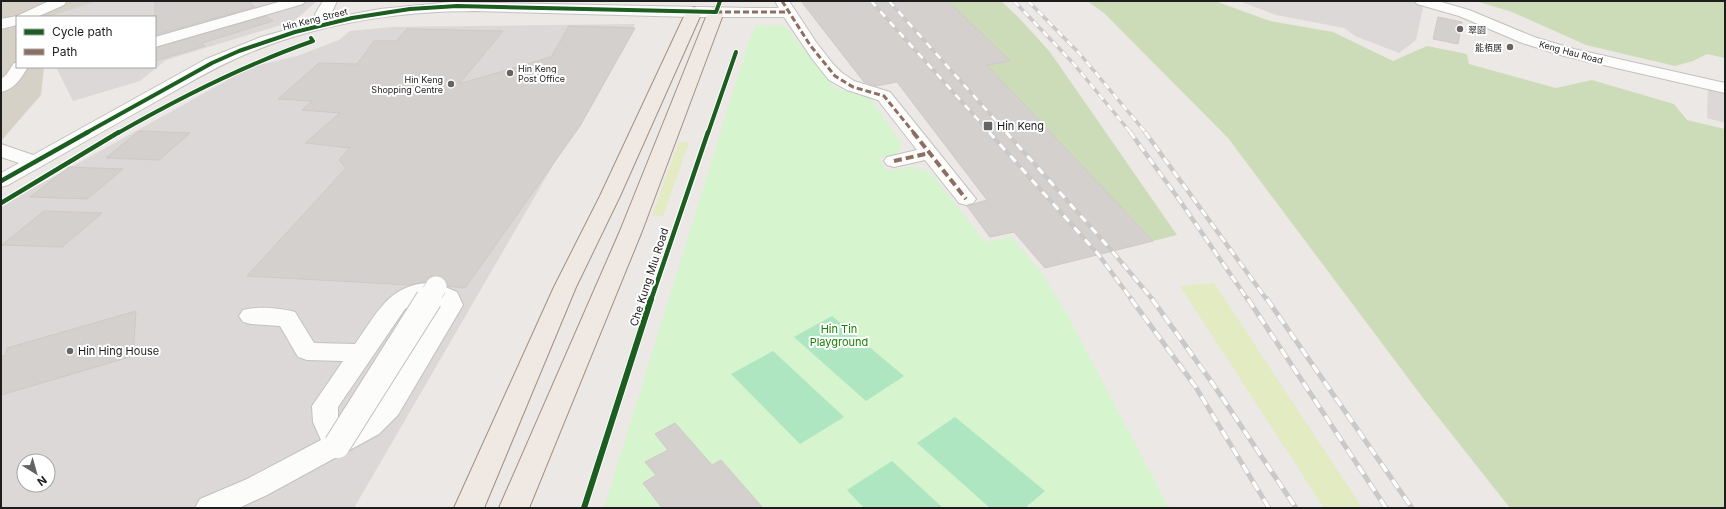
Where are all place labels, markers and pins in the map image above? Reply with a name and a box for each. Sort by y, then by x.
marker: 翠園 [1455,24,1465,34]
place label: 翠園 [1468,24,1486,35]
place label: 能栢居 [1475,42,1502,53]
marker: 能栢居 [1505,42,1515,52]
place label: Hin Keng Post Office [518,63,565,84]
marker: Hin Keng Post Office [505,68,515,78]
place label: Hin Keng Shopping Centre [371,74,443,95]
marker: Hin Keng Shopping Centre [446,79,456,89]
place label: Hin Keng [997,119,1044,133]
marker: Hin Keng [982,120,994,132]
place label: Hin Hing House [78,344,159,358]
marker: Hin Hing House [65,346,75,356]

